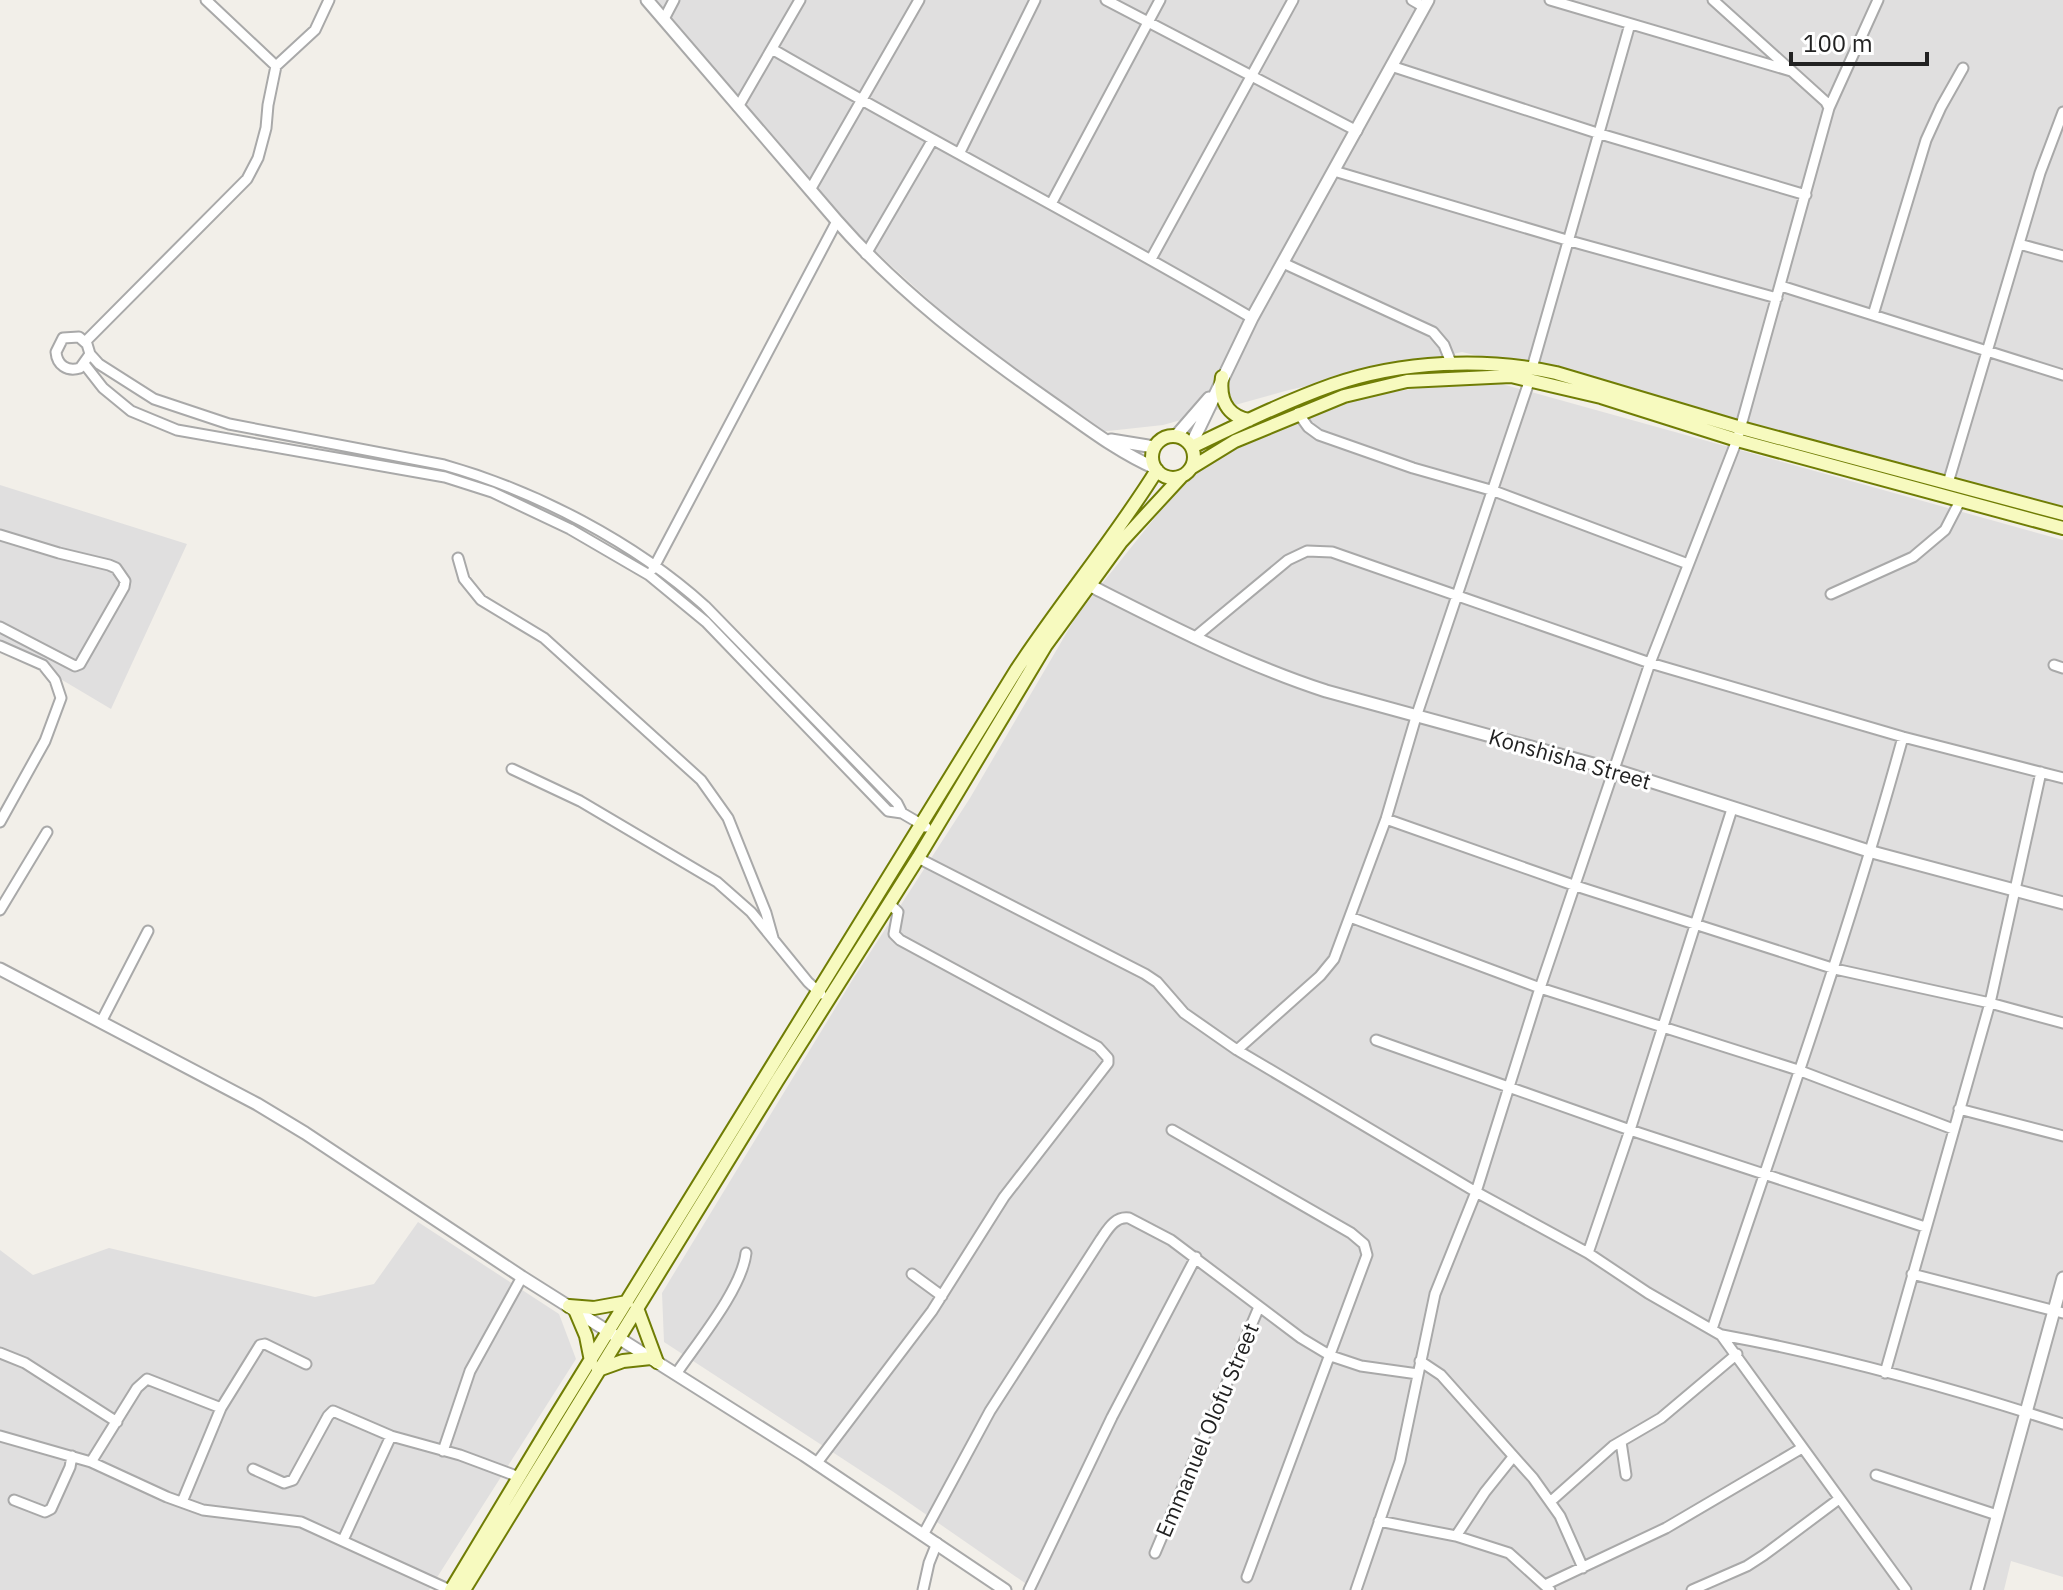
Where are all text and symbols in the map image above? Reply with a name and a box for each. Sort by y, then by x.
scale bar [1791,16,1927,66]
text: 100 m [1803,27,1873,59]
street label: Konshisha Street [1486,722,1655,796]
street label: Emmanuel Olofu Street [1148,1318,1265,1541]

